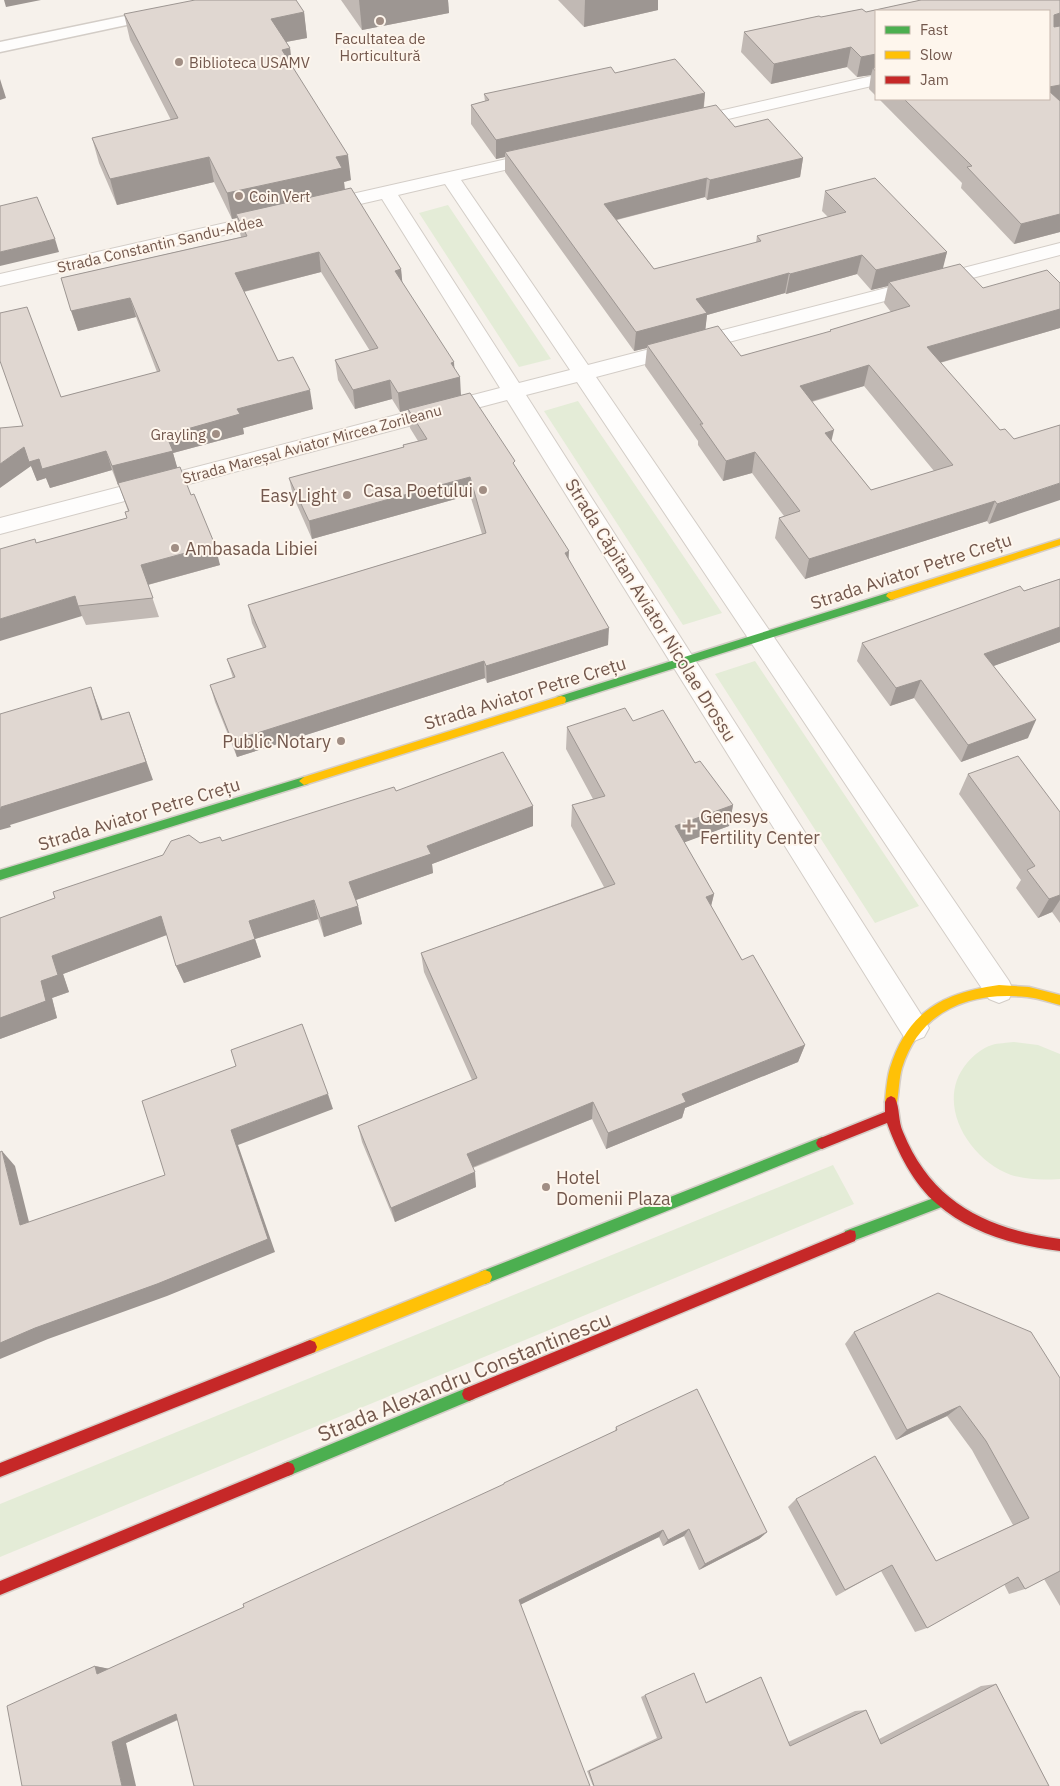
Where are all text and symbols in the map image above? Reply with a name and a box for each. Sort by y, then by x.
legend [875,10,1050,100]
marker: Facultatea de Horticultură [374,15,386,27]
text: Fast [920,20,948,39]
place label: Facultatea de Horticultură [334,29,426,65]
text: Slow [920,45,953,64]
place label: Biblioteca USAMV [189,53,310,72]
marker: Biblioteca USAMV [173,56,185,68]
text: Jam [920,70,949,89]
place label: Coin Vert [249,187,310,206]
marker: Coin Vert [233,190,245,202]
street label: Strada Constantin Sandu-Aldea [55,211,265,277]
street label: Strada Mareșal Aviator Mircea Zorileanu [180,400,444,488]
place label: Grayling [150,425,206,444]
marker: Grayling [210,428,222,440]
street label: Strada Căpitan Aviator Nicolae Drossu [560,474,742,746]
place label: Casa Poetului [363,479,473,502]
place label: EasyLight [260,484,337,507]
marker: Casa Poetului [477,484,489,496]
marker: EasyLight [341,489,353,501]
street label: Strada Aviator Petre Crețu [808,528,1014,614]
place label: Ambasada Libiei [185,537,318,560]
marker: Ambasada Libiei [169,542,181,554]
street label: Strada Aviator Petre Crețu [421,651,629,735]
place label: Public Notary [222,730,331,753]
marker: Public Notary [335,735,347,747]
street label: Strada Aviator Petre Crețu [35,772,243,856]
place label: Genesys Fertility Center [700,805,820,849]
marker: Genesys Fertility Center [682,819,696,833]
place label: Hotel Domenii Plaza [556,1166,671,1210]
marker: Hotel Domenii Plaza [540,1181,552,1193]
street label: Strada Alexandru Constantinescu [313,1304,615,1448]

